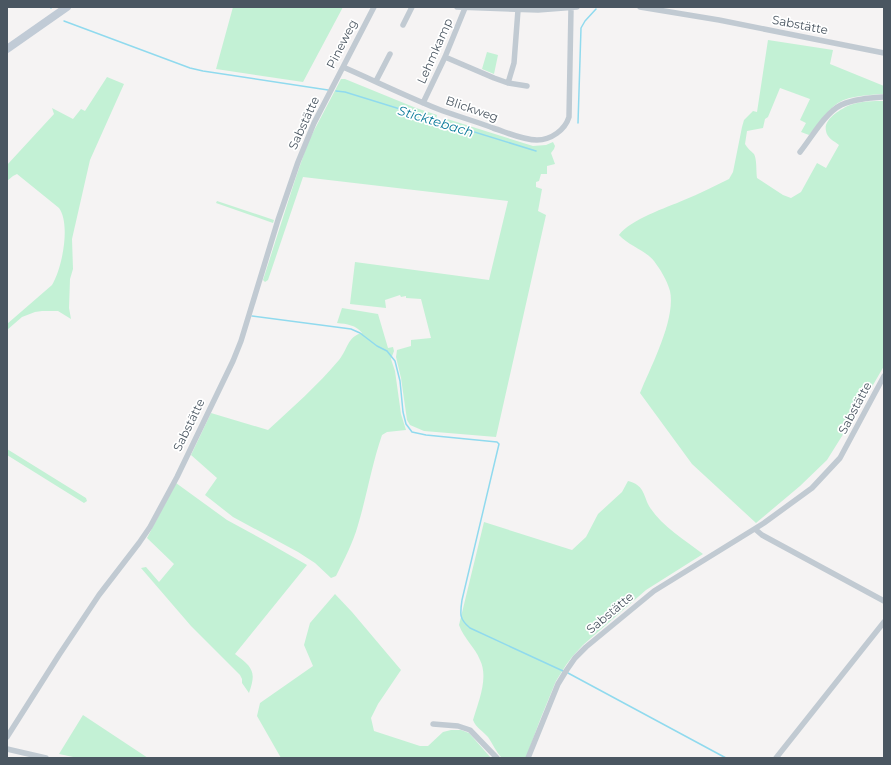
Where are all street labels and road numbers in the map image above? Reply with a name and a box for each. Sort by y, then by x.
street label: Sabstätte [771,12,829,37]
street label: Lehmkamp [413,16,456,86]
street label: Pineweg [323,17,360,71]
street label: Blickweg [444,93,501,125]
street label: Sabstätte [285,94,322,152]
street label: Sabstätte [835,379,875,436]
street label: Sabstätte [169,396,208,454]
street label: Sabstätte [583,589,636,637]

